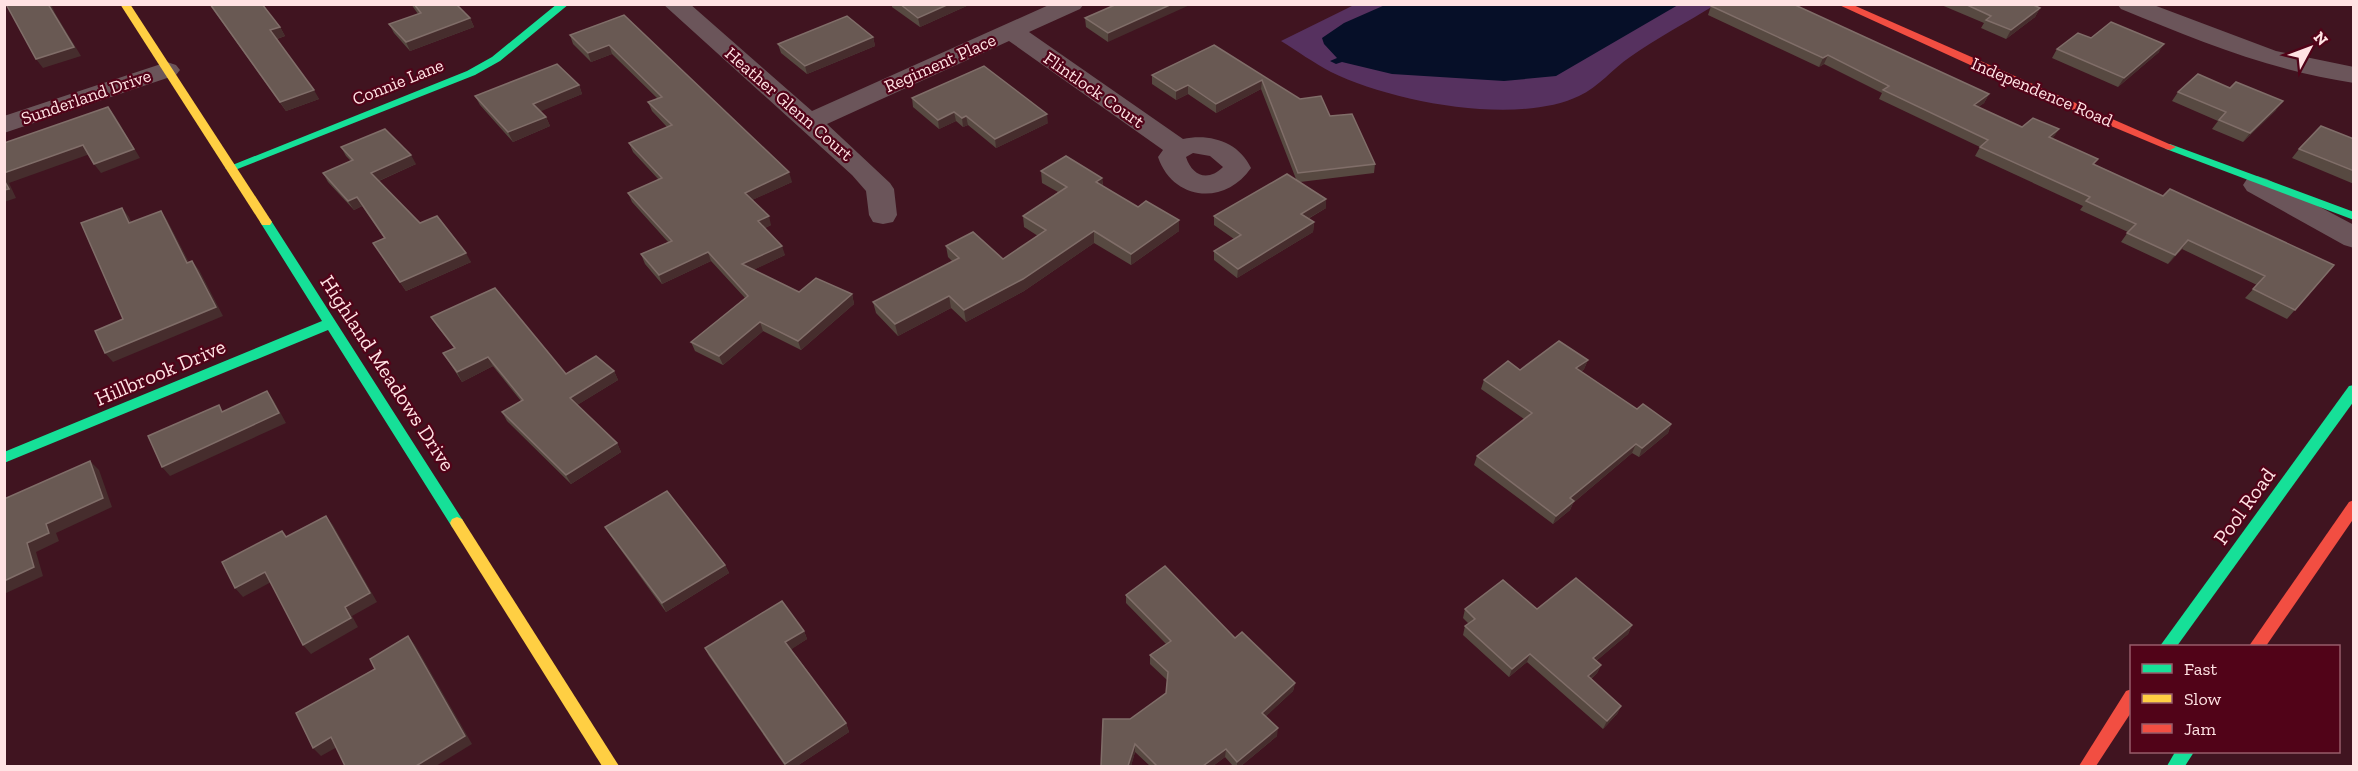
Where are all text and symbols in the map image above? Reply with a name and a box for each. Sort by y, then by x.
north arrow [2280,18,2340,78]
text: N [2310,28,2332,49]
street label: Regiment Place [881,29,999,97]
street label: Heather Glenn Court [720,42,858,166]
street label: Flintlock Court [1039,47,1149,133]
street label: Independence Road [1968,52,2116,132]
street label: Connie Lane [349,54,447,110]
street label: Sunderland Drive [18,64,154,130]
street label: Highland Meadows Drive [315,270,461,476]
street label: Hillbrook Drive [91,333,229,411]
street label: Pool Road [2208,462,2280,549]
legend [2130,645,2340,753]
text: Fast [2184,658,2217,680]
text: Slow [2184,688,2221,710]
text: Jam [2184,718,2216,740]

